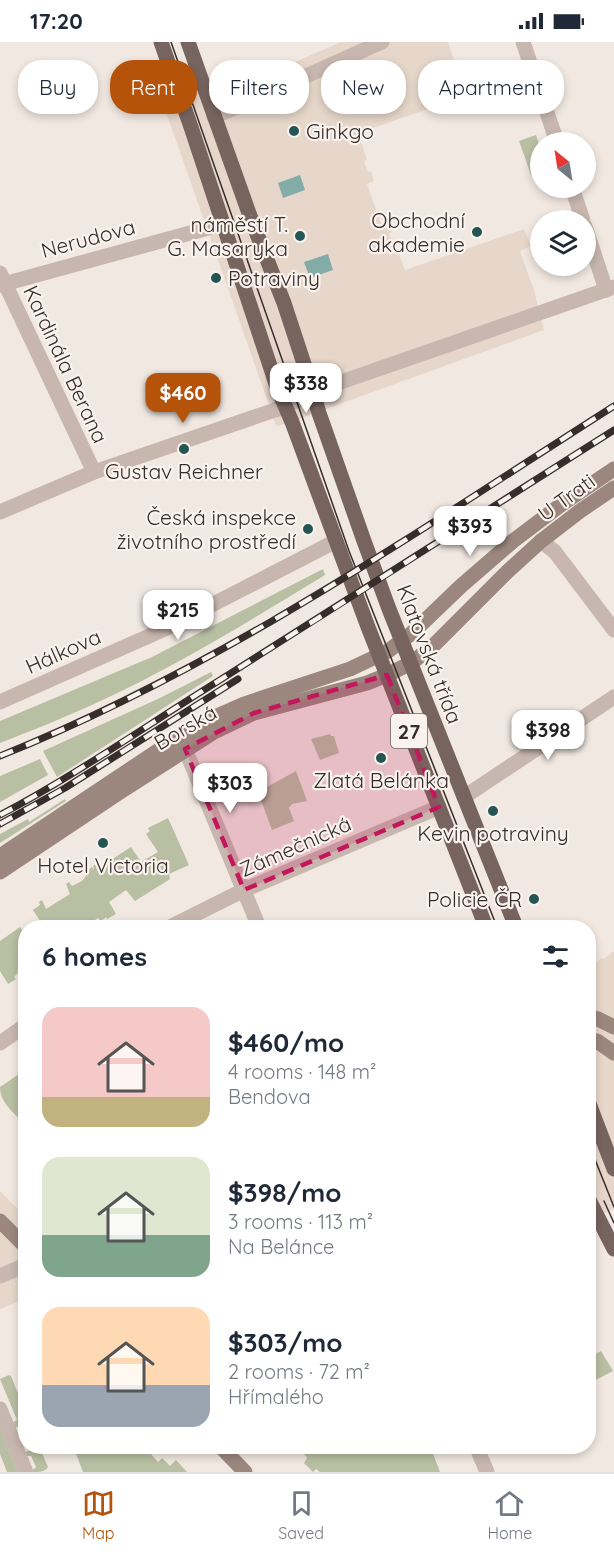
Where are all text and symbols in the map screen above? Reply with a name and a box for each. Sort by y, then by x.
text: 17:20 [30,7,83,35]
chip: Buy [18,60,98,114]
chip: Rent [110,60,197,114]
chip: Filters [209,60,309,114]
chip: New [321,60,406,114]
chip: Apartment [418,60,564,114]
place label: Ginkgo [306,118,374,144]
marker: Ginkgo [287,124,301,138]
north arrow [530,132,596,198]
map controls [530,132,596,276]
place label: Obchodní akademie [368,207,465,257]
button: layers [530,210,596,276]
place label: náměstí T. G. Masaryka [167,211,288,261]
street label: Nerudova [38,213,138,263]
marker: Obchodní akademie [470,225,484,239]
marker: náměstí T. G. Masaryka [293,229,307,243]
place label: Potraviny [228,265,320,291]
marker: Potraviny [209,271,223,285]
street label: Kardinála Berana [18,281,114,447]
pin: $338 [270,363,342,414]
text: $338 [284,370,328,395]
pin: $460 [147,373,219,424]
text: $460 [159,380,207,405]
marker: Gustav Reichner [177,442,191,456]
place label: Gustav Reichner [105,458,263,484]
street label: U Trati [532,468,600,526]
place label: Česká inspekce životního prostředí [116,504,296,554]
pin: $393 [434,506,506,557]
text: $393 [448,513,492,538]
marker: Česká inspekce životního prostředí [301,522,315,536]
street label: Klatovská třída [392,581,468,727]
pin: $215 [142,590,214,641]
text: $215 [157,597,199,622]
street label: Hálkova [21,623,105,679]
street label: Borská [149,699,221,755]
pin: $398 [512,710,584,761]
road number: 27 [391,714,427,748]
text: $398 [526,717,571,742]
marker: Zlatá Belánka [374,751,388,765]
pin: $303 [194,763,266,814]
place label: Zlatá Belánka [313,767,449,793]
text: $303 [207,770,253,795]
marker: Kevin potraviny [486,804,500,818]
street label: Zámečnická [235,810,355,882]
place label: Kevin potraviny [417,820,569,846]
marker: Hotel Victoria [96,836,110,850]
place label: Hotel Victoria [37,852,169,878]
place label: Policie ČR [427,886,522,912]
marker: Policie ČR [527,892,541,906]
text: 6 homes [42,940,147,973]
icon: filters [539,940,572,973]
text: $460/mo [228,1026,344,1059]
icon: home [90,1031,162,1103]
text: 4 rooms · 148 m² [228,1059,376,1084]
text: Bendova [228,1084,311,1109]
text: $398/mo [228,1176,341,1209]
icon: home [90,1181,162,1253]
text: 3 rooms · 113 m² [228,1209,373,1234]
text: Na Belánce [228,1234,334,1259]
text: $303/mo [228,1326,342,1359]
icon: home [90,1331,162,1403]
text: 2 rooms · 72 m² [228,1359,370,1384]
text: Hřímalého [228,1384,324,1409]
tab: Map [82,1487,115,1543]
tab: Saved [278,1487,324,1543]
tab: Home [487,1487,532,1543]

